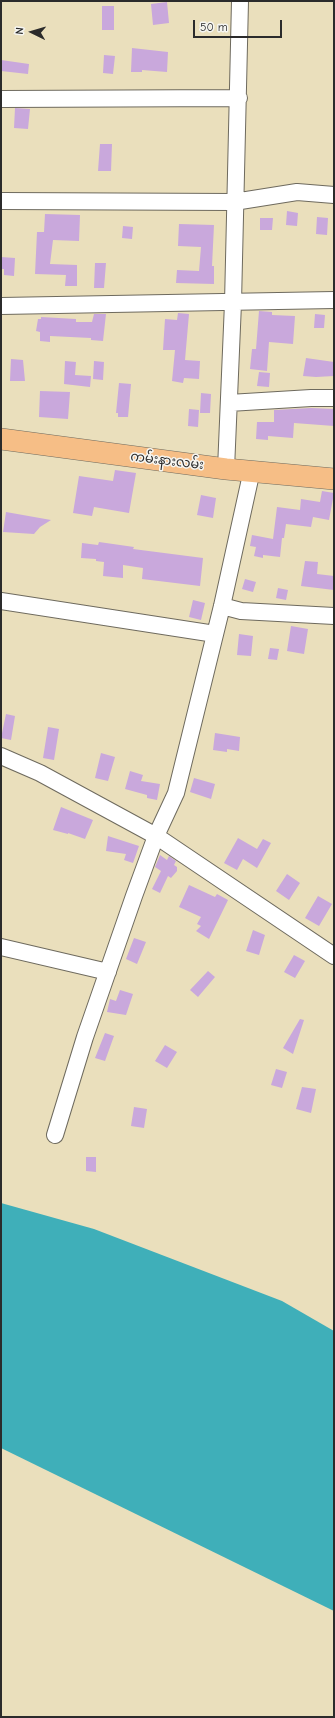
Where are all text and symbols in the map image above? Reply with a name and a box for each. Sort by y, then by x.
north arrow [12,12,52,52]
scale bar [195,12,284,38]
text: 50 m [200,20,228,34]
text: N [13,27,26,35]
street label: ကမ်းနားလမ်း [130,449,204,473]

